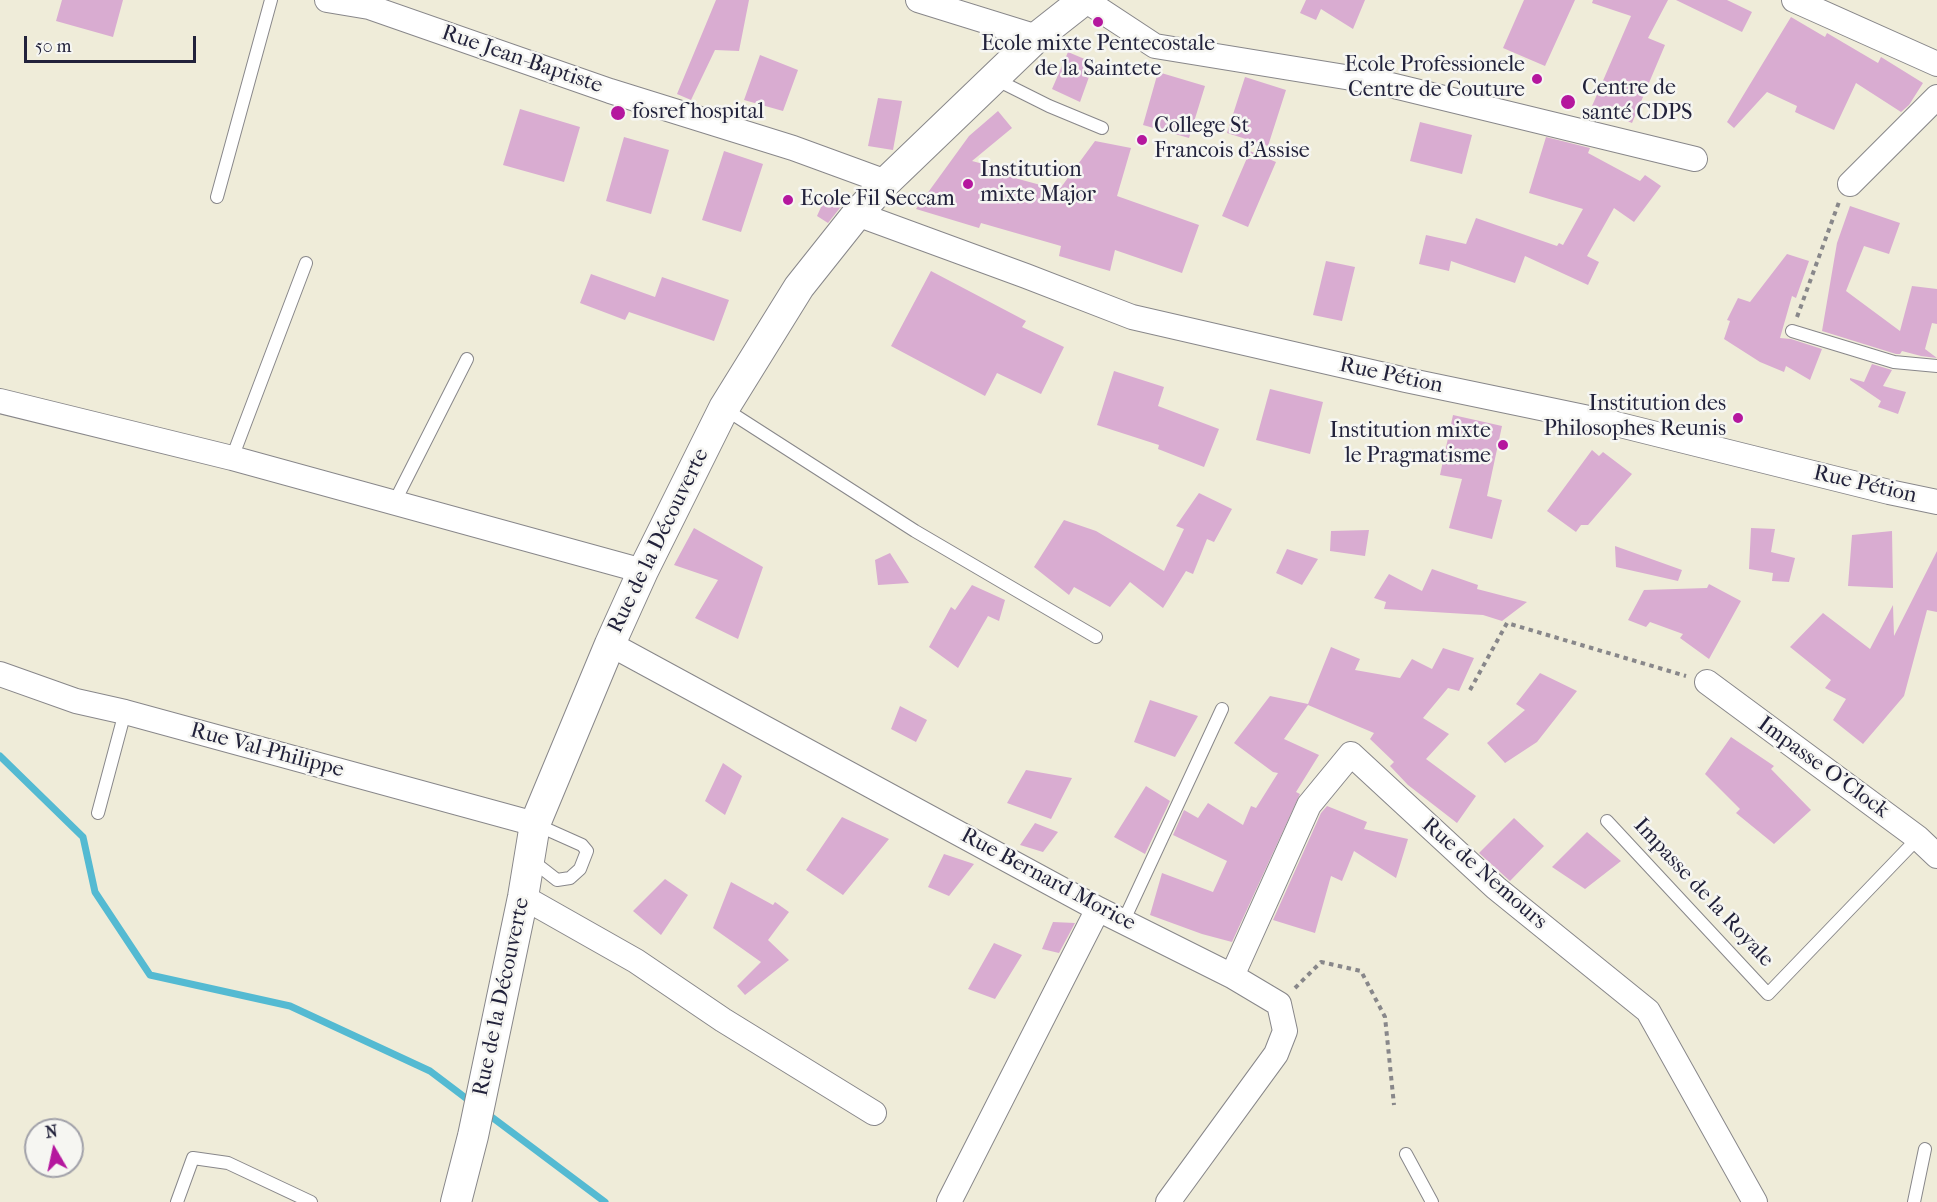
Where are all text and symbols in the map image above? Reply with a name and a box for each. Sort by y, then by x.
marker: Ecole mixte Pentecostale de la Saintete [1091,15,1105,29]
street label: Rue Jean-Baptiste [438,20,606,100]
scale bar [27,24,200,62]
place label: Ecole mixte Pentecostale de la Saintete [981,32,1215,84]
text: 50 m [35,36,71,57]
place label: Ecole Professionele Centre de Couture [1344,53,1525,104]
marker: Ecole Professionele Centre de Couture [1530,72,1544,86]
place label: Centre de santé CDPS [1582,76,1692,128]
marker: Centre de santé CDPS [1559,93,1577,111]
place label: fosref hospital [632,100,764,126]
marker: fosref hospital [609,104,627,122]
place label: College St Francois d'Assise [1154,114,1310,166]
marker: College St Francois d'Assise [1135,133,1149,147]
place label: Institution mixte Major [980,158,1096,210]
marker: Institution mixte Major [961,177,975,191]
place label: Ecole Fil Seccam [800,187,955,213]
marker: Ecole Fil Seccam [781,193,795,207]
street label: Rue Pétion [1337,352,1445,400]
place label: Institution des Philosophes Reunis [1543,392,1726,444]
marker: Institution des Philosophes Reunis [1731,411,1745,425]
place label: Institution mixte le Pragmatisme [1329,419,1491,470]
marker: Institution mixte le Pragmatisme [1496,438,1510,452]
street label: Rue de la Découverte [603,444,715,638]
street label: Rue Pétion [1811,460,1919,510]
street label: Impasse O'Clock [1752,712,1894,824]
street label: Rue Val-Philippe [187,718,347,784]
street label: Rue de Nemours [1416,812,1552,936]
street label: Impasse de la Royale [1627,813,1779,973]
street label: Rue Bernard Morice [956,823,1140,937]
street label: Rue de la Découverte [468,895,536,1099]
north arrow [24,1118,84,1178]
text: N [44,1121,59,1142]

